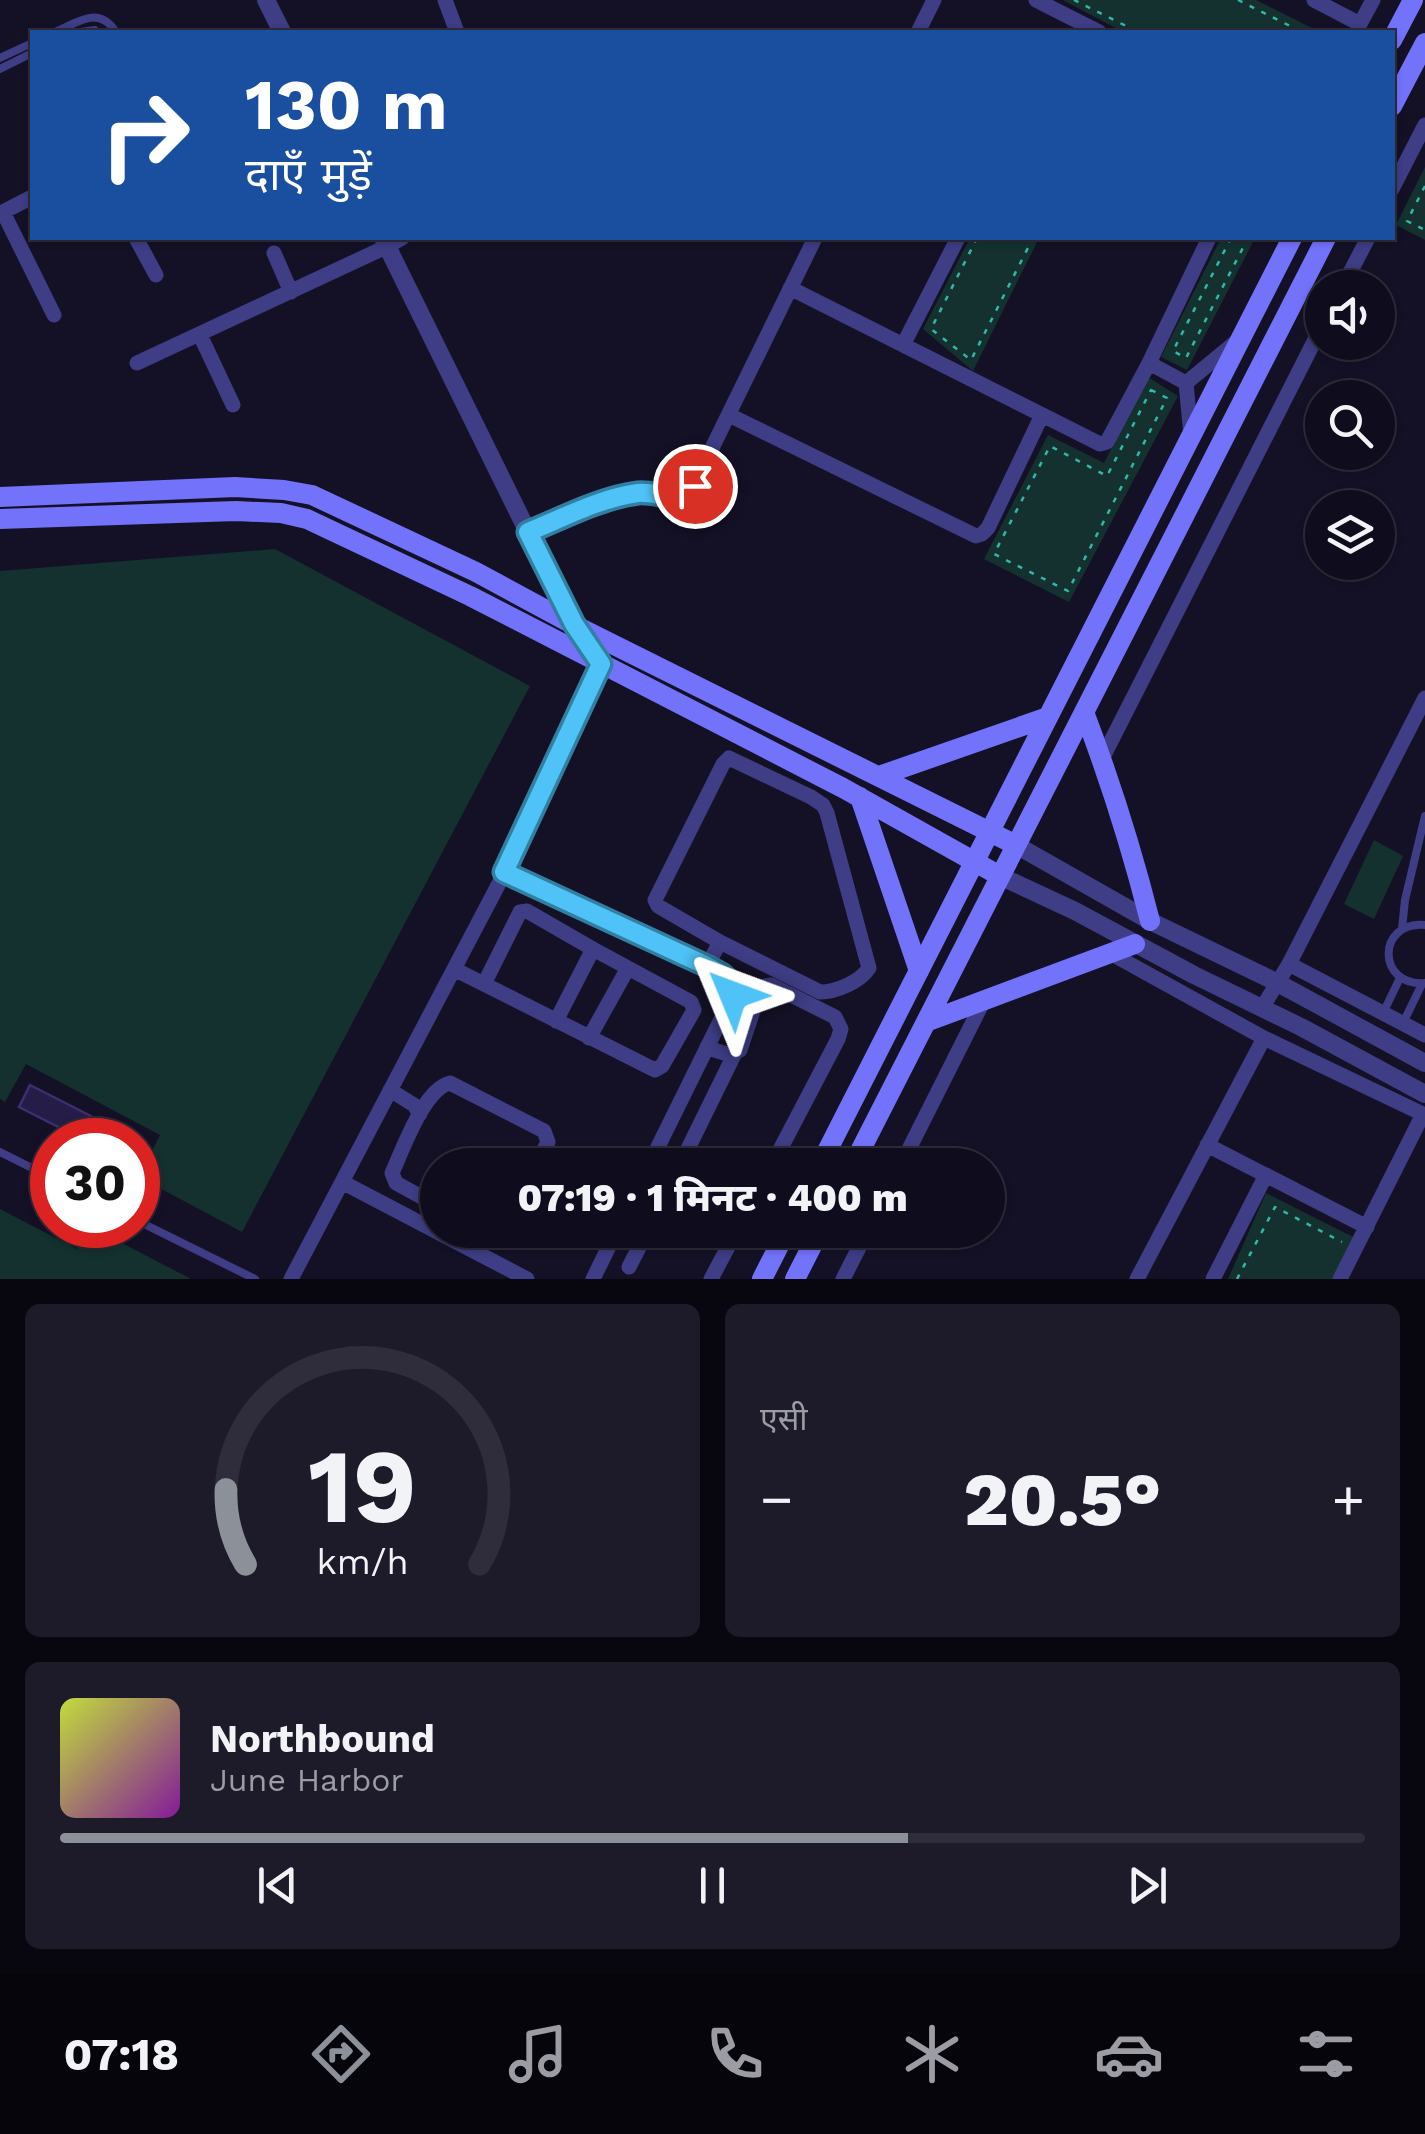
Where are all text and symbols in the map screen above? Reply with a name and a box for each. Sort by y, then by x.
text: 130 m [245,64,448,146]
icon: right [80,70,210,200]
text: दाएँ मुड़ें [245,148,372,201]
map controls [1305,270,1395,580]
button: sound [1305,270,1395,360]
button: search [1305,380,1395,470]
pin [653,444,738,529]
icon: arrive [668,459,723,514]
button: layers [1305,490,1395,580]
position arrow [681,943,785,1047]
speed limit sign: 30 [30,1118,160,1248]
text: 07:19 · 1 मिनट · 400 m [517,1176,908,1220]
text: एसी [760,1400,808,1438]
text: 19 [308,1425,417,1547]
text: 20.5° [964,1455,1161,1543]
text: − [760,1467,793,1531]
text: + [1332,1467,1365,1531]
text: km/h [316,1541,409,1583]
text: Northbound [210,1717,435,1761]
text: June Harbor [210,1761,404,1799]
icon: previous [250,1858,305,1913]
icon: pause [685,1858,740,1913]
icon: next [1120,1858,1175,1913]
icon: directions [306,2019,376,2089]
icon: music [503,2019,573,2089]
icon: phone [700,2019,770,2089]
icon: climate [897,2019,967,2089]
icon: car [1094,2019,1164,2089]
icon: filters [1291,2019,1361,2089]
text: 07:18 [64,2028,179,2081]

